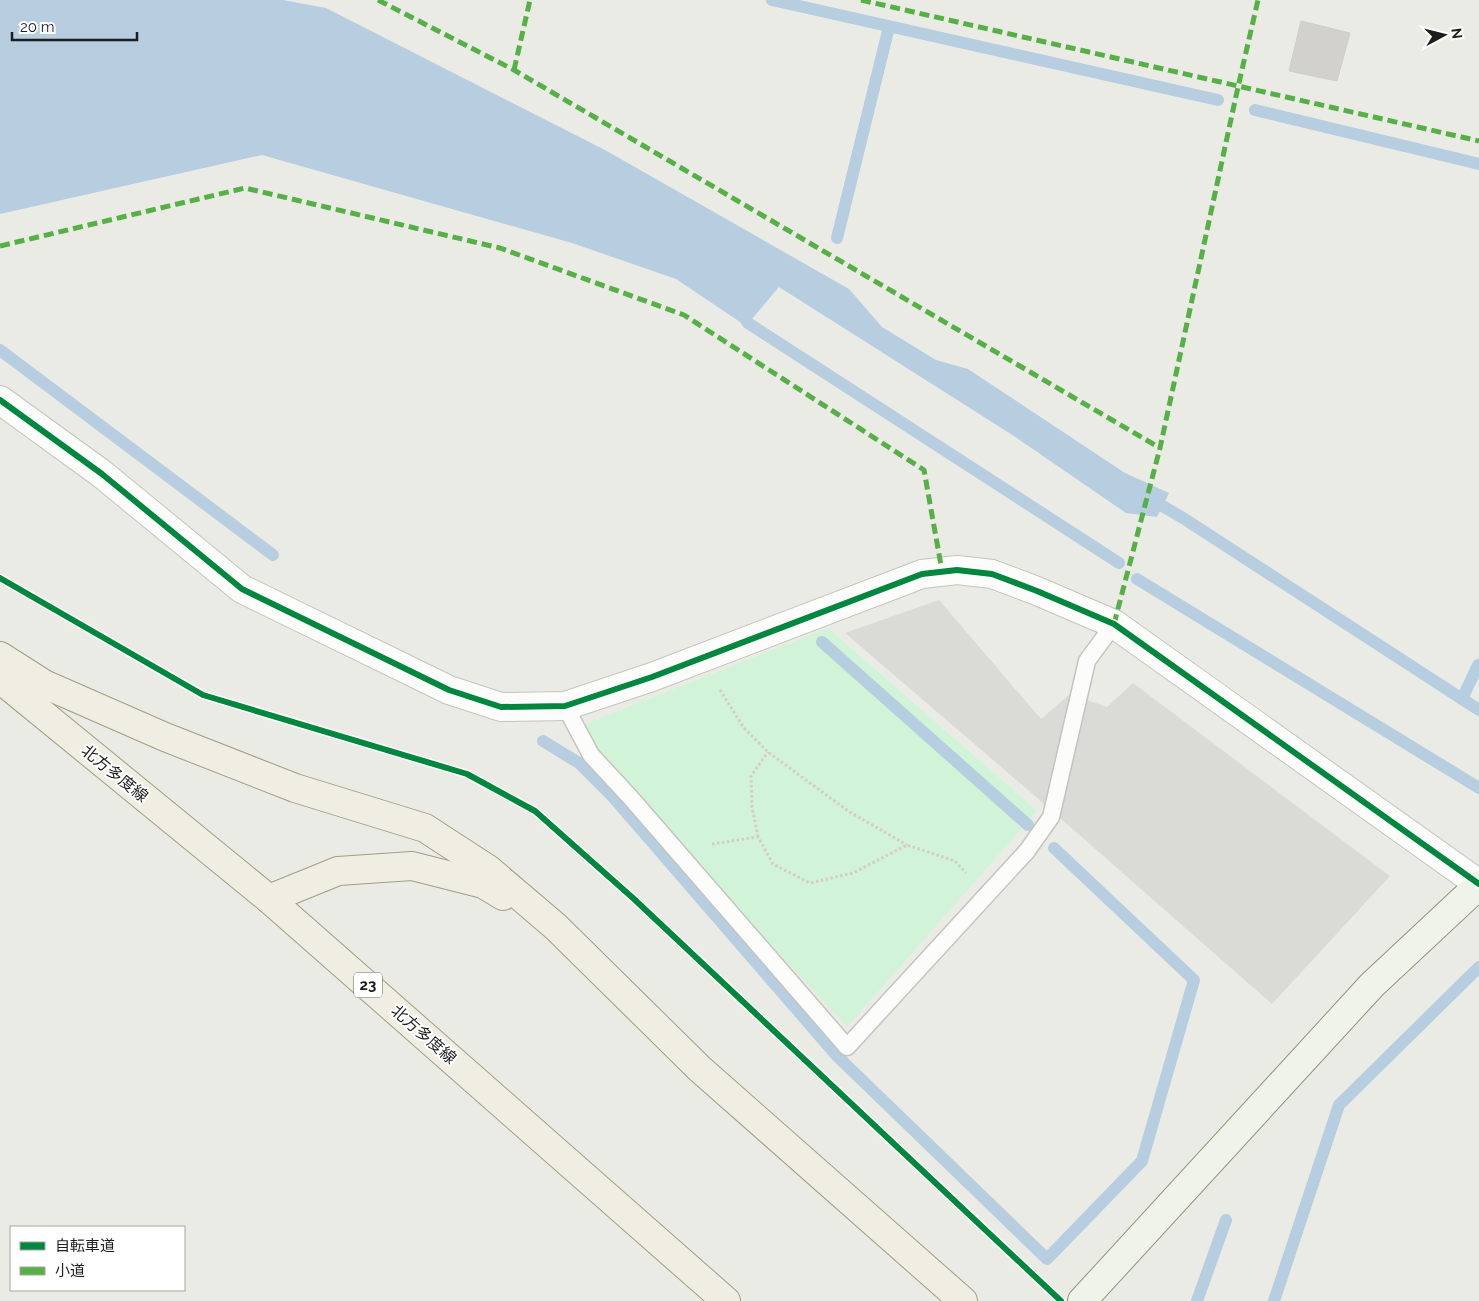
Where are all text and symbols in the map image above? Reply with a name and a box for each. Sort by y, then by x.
scale bar [12,10,138,42]
north arrow [1419,10,1469,60]
text: 20 m [20,18,55,36]
text: N [1448,27,1465,40]
street label: 北方多度線 [78,741,152,806]
road number: 23 [354,972,382,998]
street label: 北方多度線 [387,1001,460,1068]
legend [10,1226,185,1291]
text: 自転車道 [55,1237,115,1255]
text: 小道 [55,1262,85,1280]

